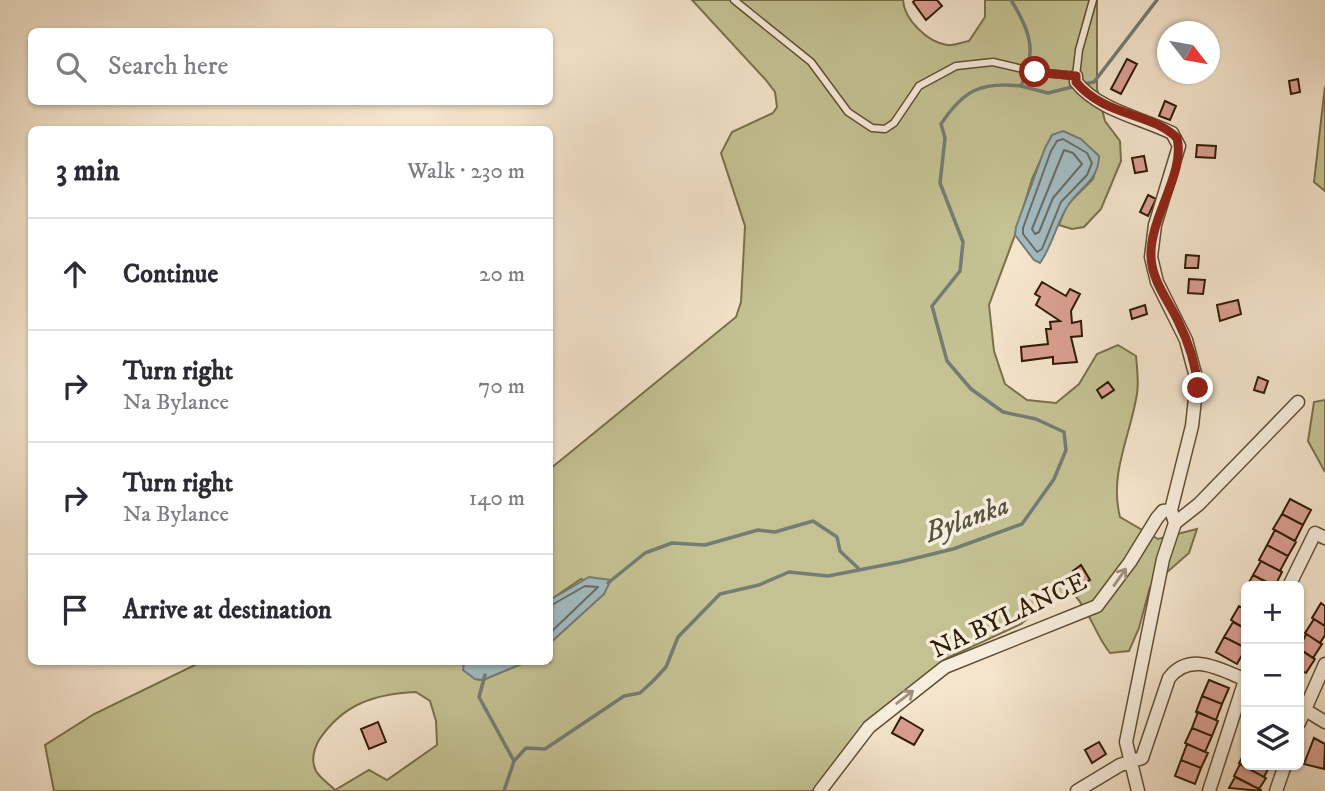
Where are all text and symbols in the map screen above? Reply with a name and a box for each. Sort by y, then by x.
north arrow [1157,21,1220,84]
search box [28,28,553,105]
icon: search [52,48,90,86]
text: Search here [108,50,228,83]
route start [1019,56,1050,87]
text: 3 min [56,153,120,190]
text: Walk · 230 m [407,157,525,186]
icon: ahead [56,255,94,293]
text: Continue [123,258,218,291]
text: 20 m [479,260,525,289]
text: Turn right [123,355,233,388]
icon: right [56,367,94,405]
text: 70 m [478,372,525,401]
route end [1182,372,1213,403]
text: Na Bylance [123,388,229,417]
text: Turn right [123,467,233,500]
icon: right [56,479,94,517]
text: 140 m [469,484,525,513]
water label: Bylanka [919,488,1014,551]
text: Na Bylance [123,500,229,529]
street label: NA BYLANCE [926,565,1092,667]
one-way arrow [1113,568,1127,587]
map controls [1241,581,1304,770]
button: + [1241,581,1304,644]
icon: arrive [56,591,94,629]
text: Arrive at destination [123,594,332,627]
button: − [1241,644,1304,707]
one-way arrow [895,690,914,705]
button: layers [1241,707,1304,770]

